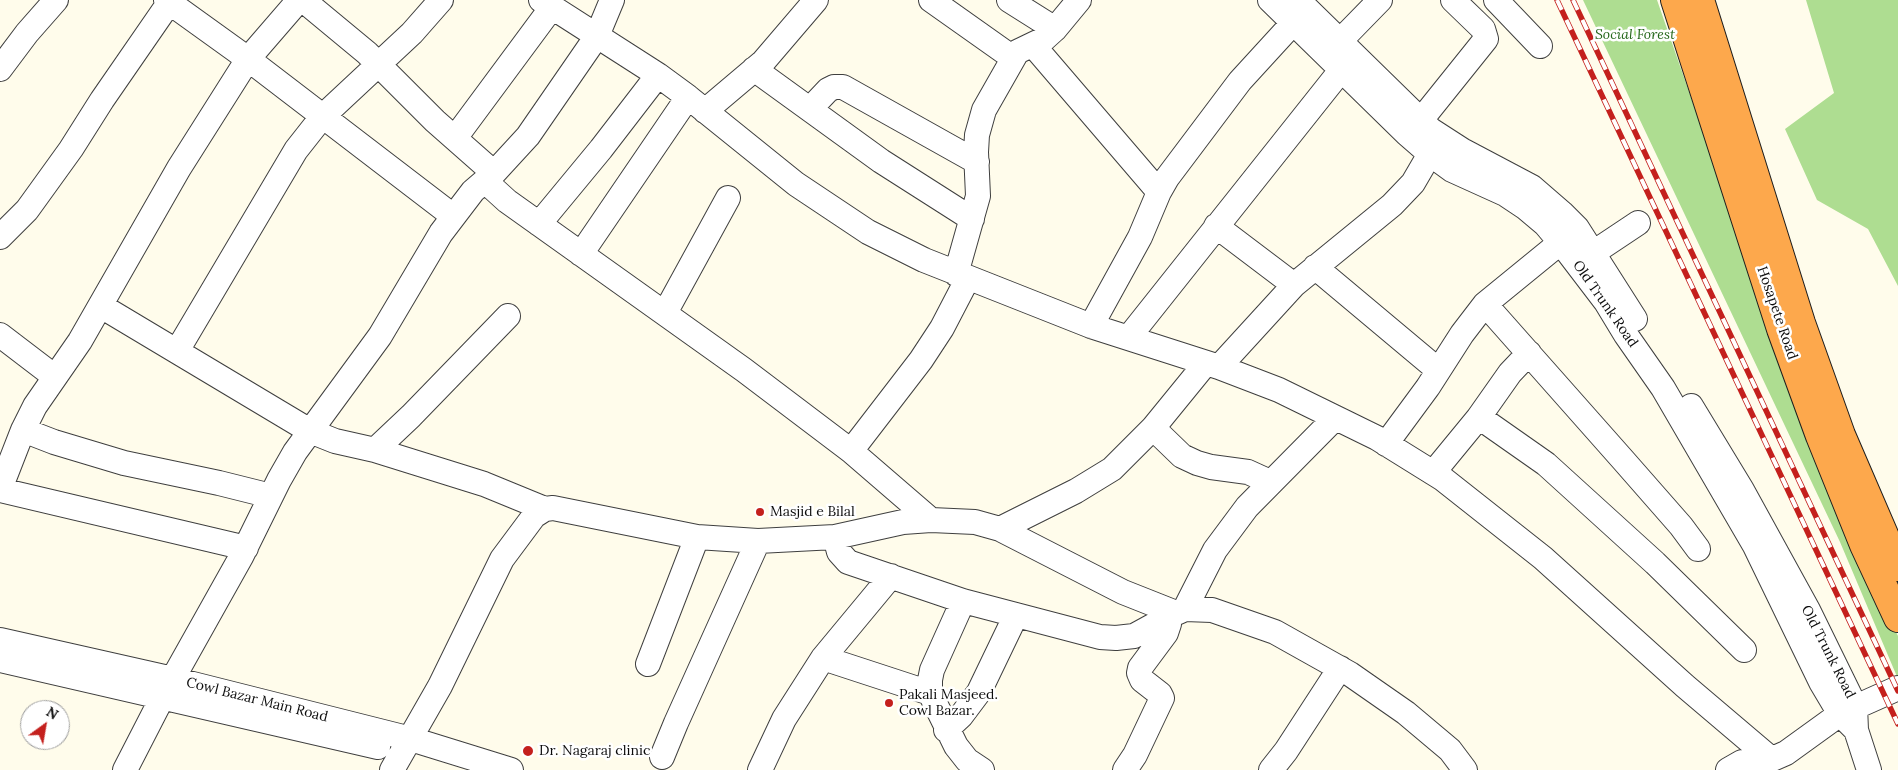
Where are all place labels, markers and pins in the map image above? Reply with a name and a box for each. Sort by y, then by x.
place label: Masjid e Bilal [770,504,855,520]
marker: Masjid e Bilal [754,506,766,518]
place label: Pakali Masjeed. Cowl Bazar. [899,687,998,720]
marker: Pakali Masjeed. Cowl Bazar. [883,697,895,709]
place label: Dr. Nagaraj clinic [539,743,650,759]
marker: Dr. Nagaraj clinic [521,744,535,758]

